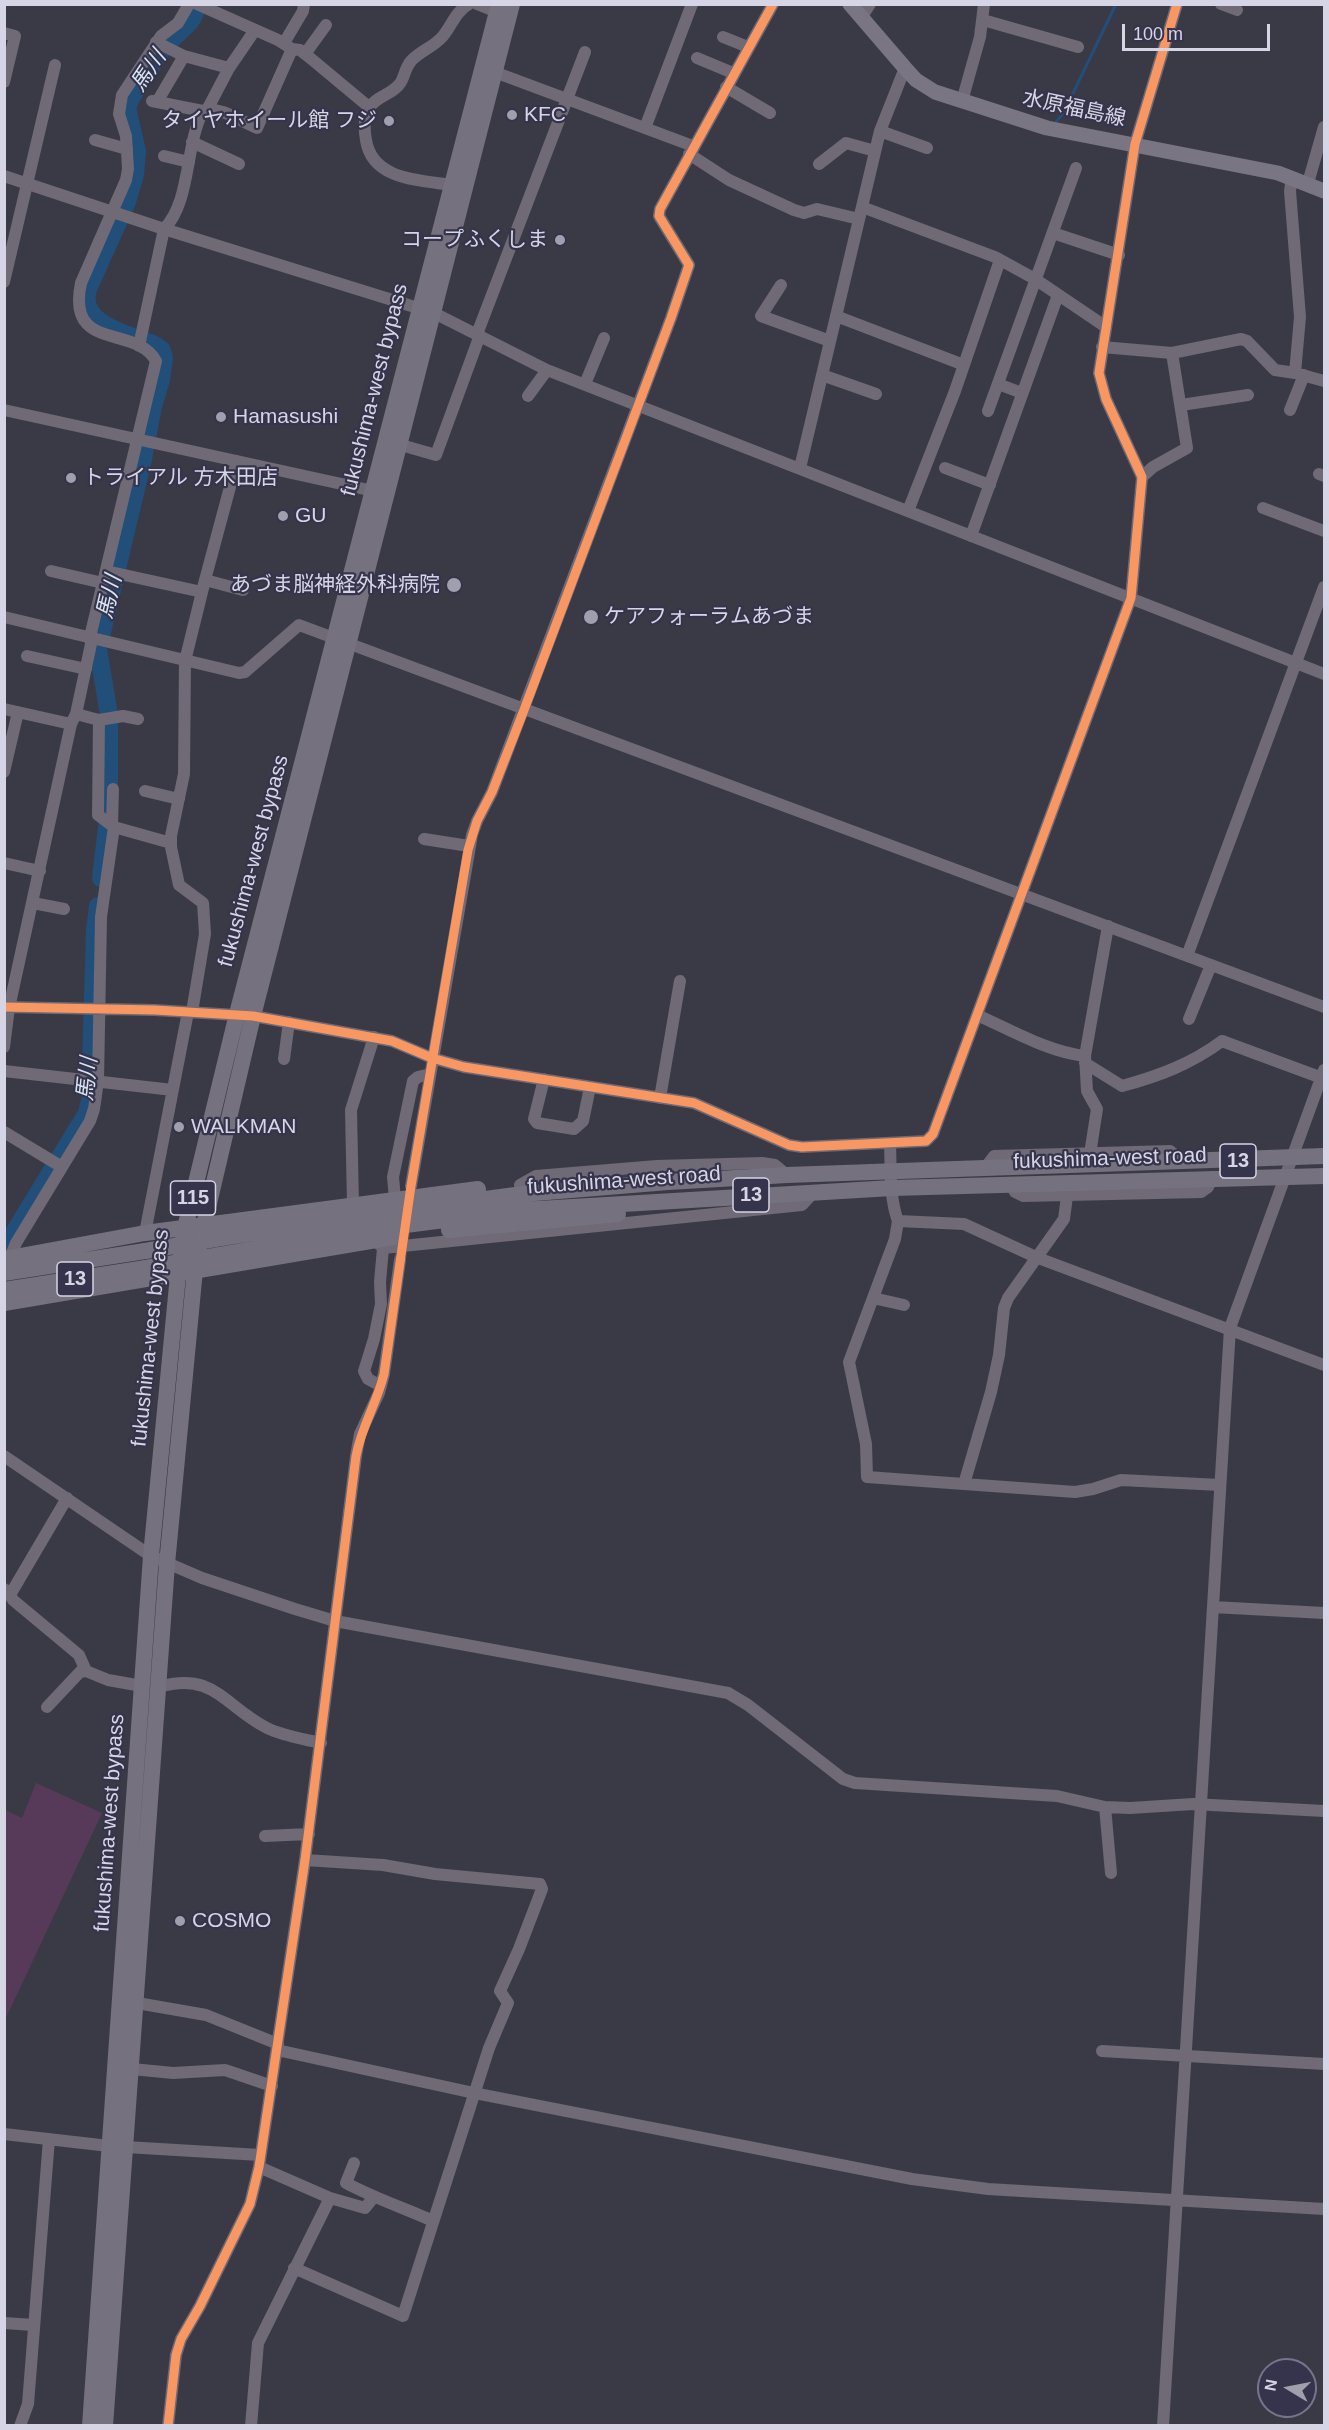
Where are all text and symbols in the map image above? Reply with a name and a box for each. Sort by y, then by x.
scale bar [1125,12,1274,50]
text: 100 m [1133,24,1183,44]
water label: 馬川 [126,45,172,97]
street label: 水原福島線 [1020,86,1128,132]
place label: KFC [524,102,566,128]
place label: タイヤホイール館 フジ [161,108,377,134]
marker: KFC [505,108,519,122]
marker: タイヤホイール館 フジ [382,114,396,128]
place label: コープふくしま [401,227,548,253]
marker: コープふくしま [553,233,567,247]
street label: fukushima-west bypass [336,281,414,499]
place label: Hamasushi [233,404,338,430]
marker: Hamasushi [214,410,228,424]
place label: トライアル 方木田店 [83,465,278,491]
marker: トライアル 方木田店 [64,471,78,485]
place label: GU [295,503,326,529]
marker: GU [276,509,290,523]
place label: あづま脳神経外科病院 [230,572,440,598]
water label: 馬川 [92,573,128,621]
marker: あづま脳神経外科病院 [445,576,463,594]
place label: ケアフォーラムあづま [604,604,814,630]
marker: ケアフォーラムあづま [582,608,600,626]
street label: fukushima-west bypass [214,752,294,970]
water label: 馬川 [73,1056,103,1102]
place label: WALKMAN [191,1114,296,1140]
marker: WALKMAN [172,1120,186,1134]
street label: fukushima-west road [1013,1143,1207,1175]
road number: 13 [1220,1144,1256,1178]
street label: fukushima-west road [526,1162,722,1200]
road number: 13 [733,1178,769,1212]
road number: 115 [170,1181,216,1215]
street label: fukushima-west bypass [127,1228,175,1448]
road number: 13 [57,1262,93,1296]
street label: fukushima-west bypass [90,1713,130,1933]
place label: COSMO [192,1908,271,1934]
marker: COSMO [173,1914,187,1928]
north arrow [1257,2358,1317,2418]
text: N [1261,2378,1280,2392]

